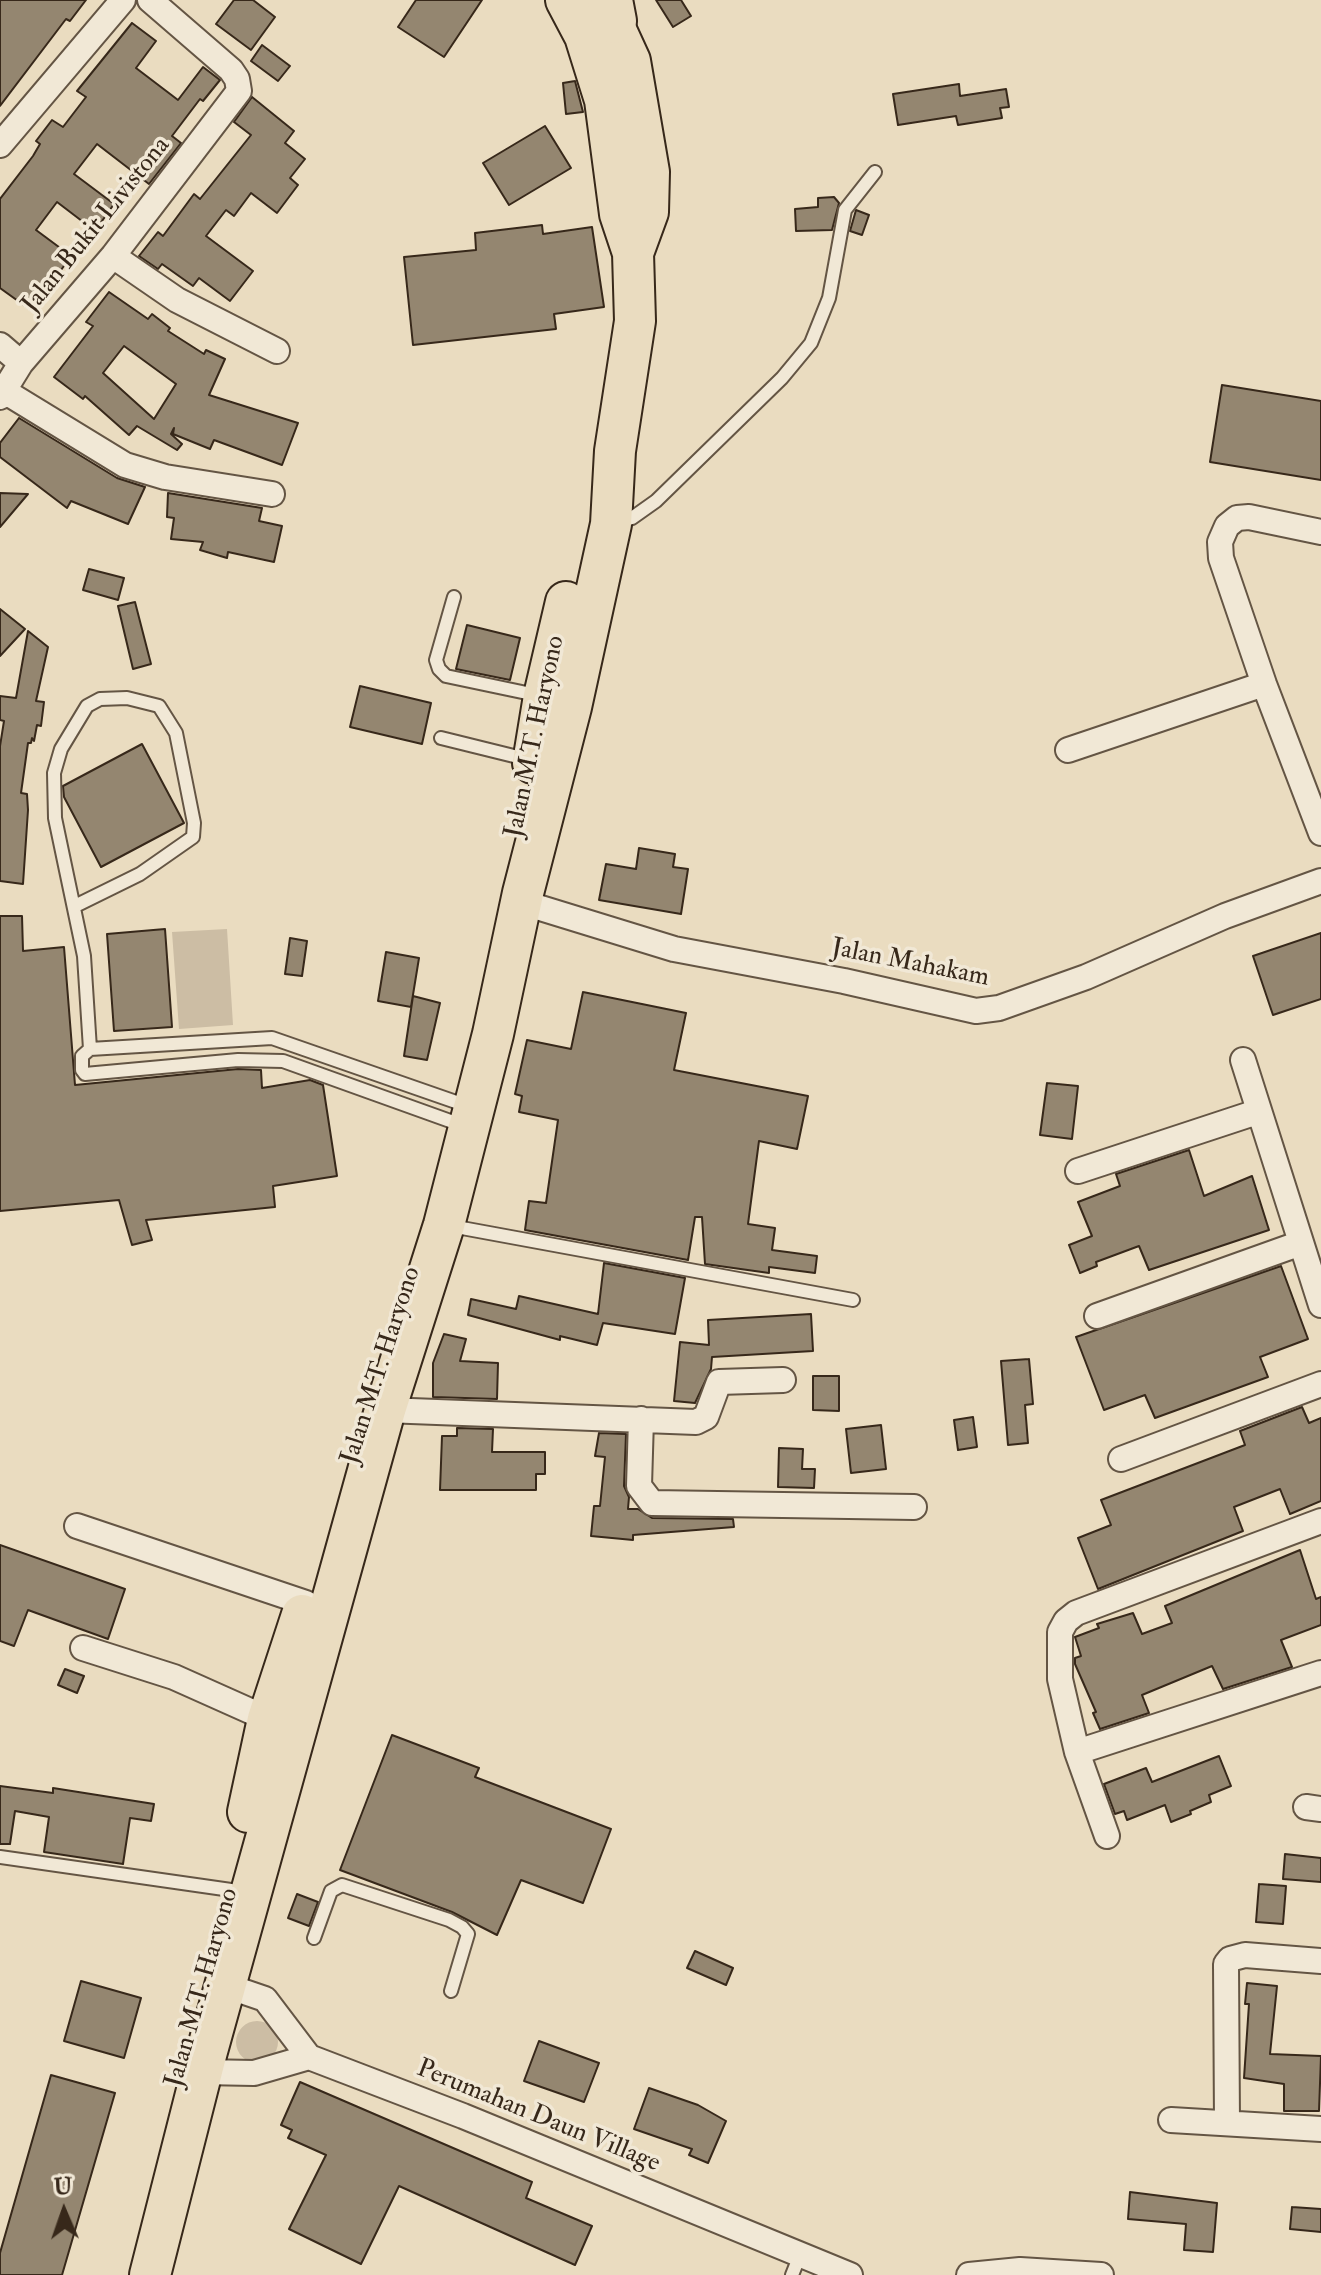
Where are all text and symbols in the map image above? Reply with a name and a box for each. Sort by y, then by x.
street label: Jalan Bukit Livistona [16,131,178,321]
street label: Jalan M.T. Haryono [499,633,573,841]
street label: Jalan Mahakam [829,933,991,995]
street label: Jalan M.T. Haryono [335,1263,429,1469]
street label: Jalan M.T. Haryono [160,1885,246,2091]
street label: Perumahan Daun Village [412,2054,664,2180]
north arrow [24,2171,104,2251]
text: U [53,2173,73,2201]

